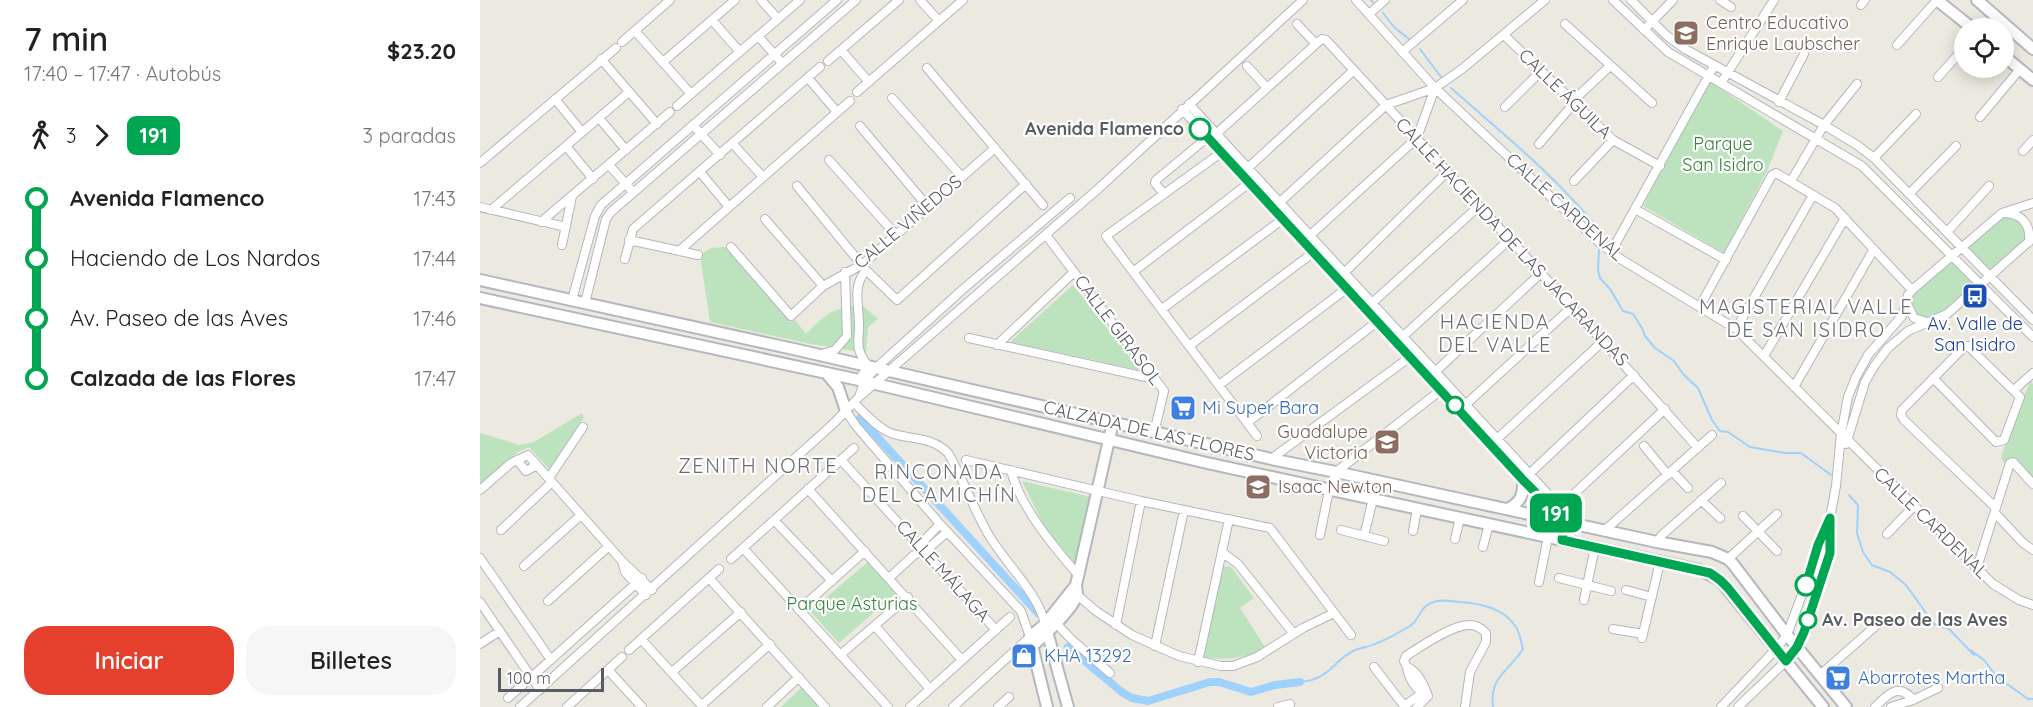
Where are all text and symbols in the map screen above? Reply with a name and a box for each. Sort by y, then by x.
place label: Centro Educativo Enrique Laubscher [1706,11,1860,55]
text: 7 min [24,18,108,59]
school or university icon: Centro Educativo Enrique Laubscher [1671,18,1701,48]
map controls [1954,18,2014,78]
button: locate [1954,18,2014,78]
text: $23.20 [387,37,456,65]
street label: CALLE ÁGUILA [1514,44,1617,144]
text: 17:40 – 17:47 · Autobús [24,61,221,86]
street label: CALLE HACIENDA DE LAS JACARANDAS [1391,112,1634,371]
place label: Avenida Flamenco [1025,117,1184,140]
marker: Avenida Flamenco [1189,118,1211,140]
icon: walk [24,119,57,152]
icon: forward [85,119,118,152]
text: 191 [139,122,168,148]
text: 3 [66,123,76,148]
text: 3 paradas [363,123,456,148]
park label: Parque San Isidro [1682,132,1764,176]
street label: CALLE CARDENAL [1502,148,1629,266]
street label: CALLE VIÑEDOS [849,170,967,274]
text: Avenida Flamenco [70,184,264,212]
text: 17:43 [414,186,456,211]
text: Haciendo de Los Nardos [70,244,320,272]
text: 17:44 [414,246,456,271]
street label: CALLE GIRASOL [1070,270,1168,390]
bus stop icon: Av. Valle de San Isidro [1960,281,1990,311]
district label: MAGISTERIAL VALLE DE SAN ISIDRO [1699,294,1913,342]
text: Av. Paseo de las Aves [70,304,288,332]
text: 17:46 [413,306,456,331]
district label: HACIENDA DEL VALLE [1438,309,1552,357]
place label: Av. Valle de San Isidro [1927,312,2023,356]
text: Calzada de las Flores [70,364,296,392]
text: 17:47 [414,366,456,391]
supermarket icon: Mi Super Bara [1168,393,1198,423]
street label: CALZADA DE LAS FLORES [1041,395,1257,466]
place label: Mi Super Bara [1202,396,1319,419]
unlabelled marker [1446,396,1464,414]
place label: Guadalupe Victoria [1277,420,1368,464]
school or university icon: Guadalupe Victoria [1372,427,1402,457]
district label: ZENITH NORTE [678,453,838,478]
district label: RINCONADA DEL CAMICHÍN [862,459,1016,507]
street label: CALLE CARDENAL [1869,462,1994,584]
school or university icon: Isaac Newton [1243,472,1273,502]
place label: Isaac Newton [1278,475,1392,498]
line badge: 191 [1522,494,1590,532]
text: 191 [1542,500,1570,526]
street label: CALLE MÁLAGA [891,515,995,627]
unlabelled marker [1795,574,1817,596]
park label: Parque Asturias [787,592,917,615]
place label: Av. Paseo de las Aves [1822,608,2008,631]
marker: Av. Paseo de las Aves [1799,611,1817,629]
button: Iniciar [24,626,234,695]
button: Billetes [246,626,456,695]
shop icon: KHA 13292 [1009,641,1039,671]
place label: KHA 13292 [1044,644,1132,667]
supermarket icon: Abarrotes Martha [1823,663,1853,693]
scale bar [498,665,604,692]
place label: Abarrotes Martha [1858,666,2005,689]
text: 100 m [507,668,551,688]

